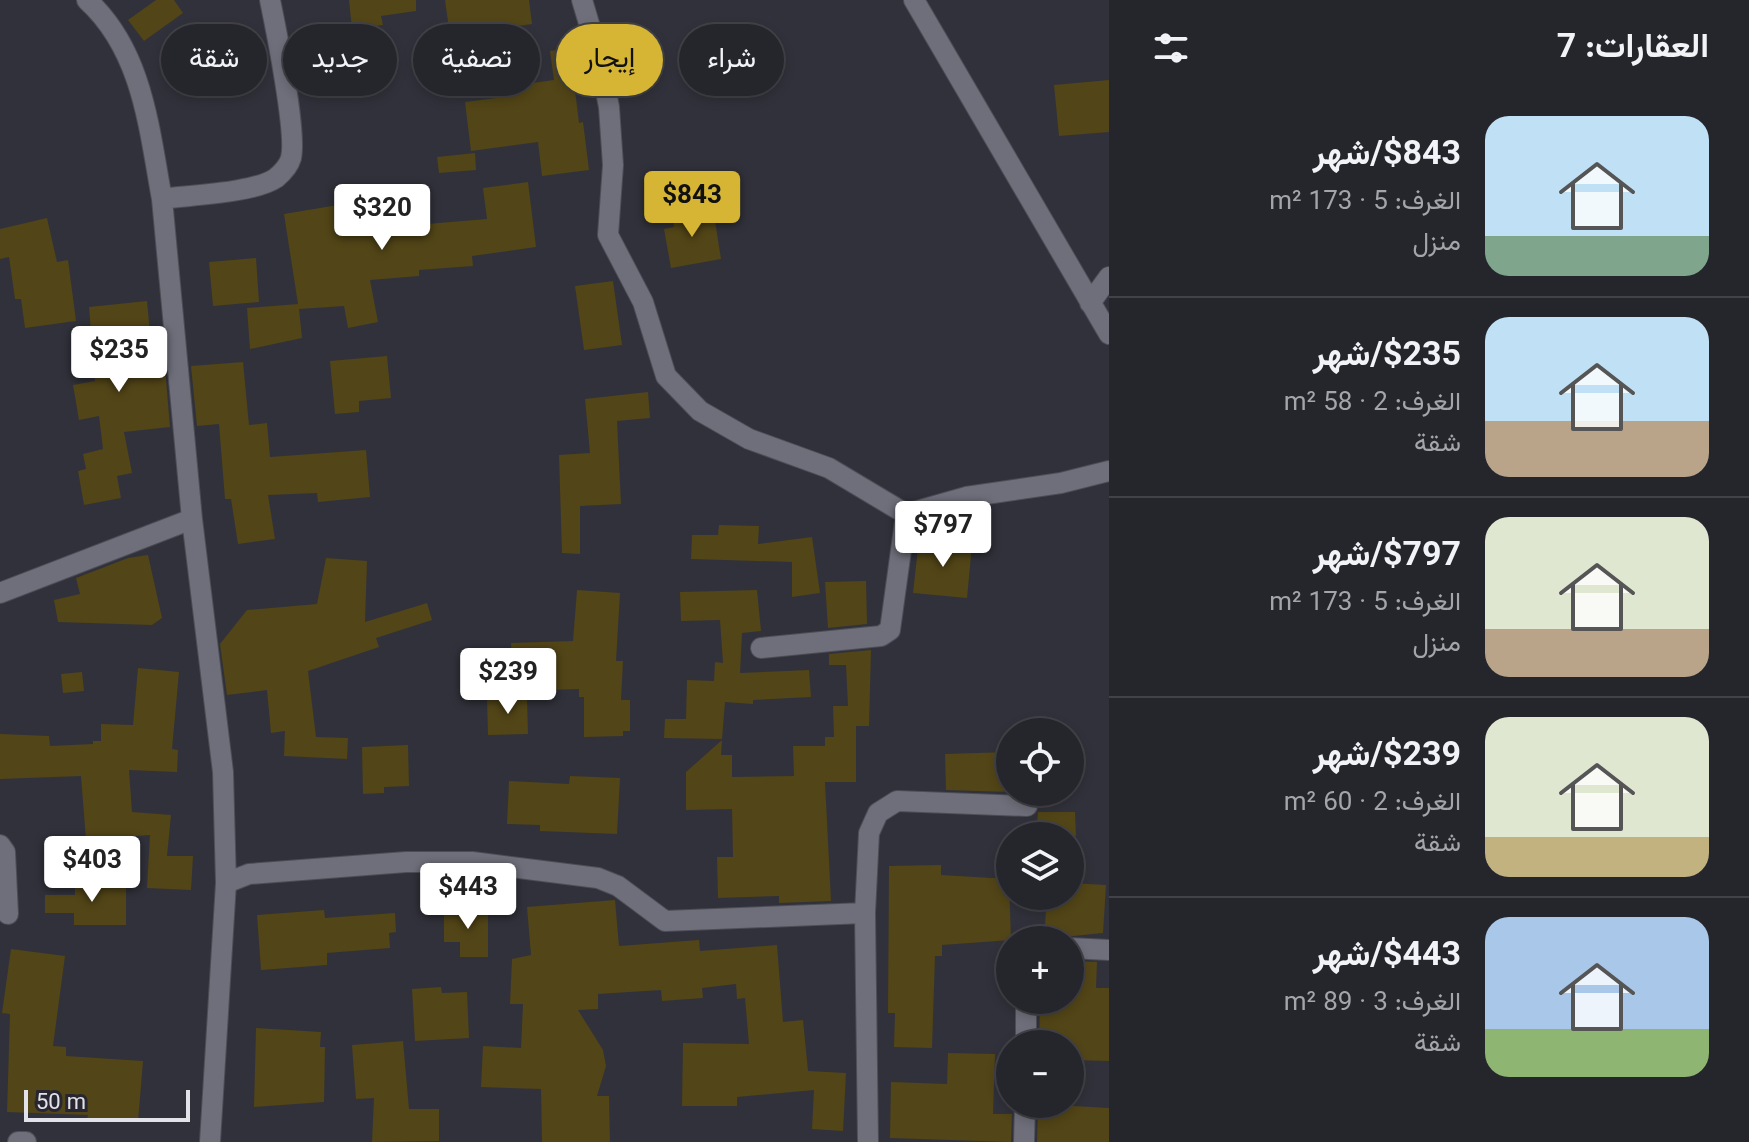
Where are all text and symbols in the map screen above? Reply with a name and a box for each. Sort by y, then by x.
text: العقارات: 7 [1557,22,1709,75]
chip: شقة [161,24,267,96]
chip: جديد [283,24,397,96]
chip: تصفية [413,24,540,96]
chip: إيجار [556,24,663,96]
chip: شراء [679,24,784,96]
icon: filters [1149,26,1193,70]
text: $843/شهر [1313,129,1461,182]
icon: home [1549,148,1645,244]
pin: $843 [645,171,739,239]
text: $843 [662,176,722,217]
text: الغرف: 5 · 173 m² [1269,182,1461,223]
pin: $320 [335,184,429,252]
text: $320 [352,189,412,230]
text: منزل [1412,223,1461,264]
pin: $235 [72,326,166,394]
text: $235/شهر [1313,330,1461,383]
text: $235 [89,331,149,372]
icon: home [1549,349,1645,445]
text: الغرف: 2 · 58 m² [1284,383,1461,424]
text: شقة [1414,424,1461,465]
pin: $797 [896,501,990,569]
text: $797 [913,506,973,547]
text: $797/شهر [1313,530,1461,583]
icon: home [1549,549,1645,645]
text: الغرف: 5 · 173 m² [1269,583,1461,624]
text: منزل [1412,624,1461,665]
pin: $239 [461,648,555,716]
text: $239 [478,653,538,694]
map controls [996,718,1084,1118]
button: locate [996,718,1084,806]
text: $239/شهر [1313,730,1461,783]
icon: home [1549,749,1645,845]
text: الغرف: 2 · 60 m² [1284,783,1461,824]
button: layers [996,822,1084,910]
text: شقة [1414,824,1461,865]
pin: $403 [45,836,139,904]
text: $403 [62,841,122,882]
pin: $443 [421,863,515,931]
text: $443 [438,868,498,909]
button: + [996,926,1084,1014]
text: $443/شهر [1313,930,1461,983]
icon: home [1549,949,1645,1045]
text: الغرف: 3 · 89 m² [1284,983,1461,1024]
text: شقة [1414,1024,1461,1065]
button: − [996,1030,1084,1118]
scale bar [24,1086,190,1122]
text: 50 m [36,1086,86,1121]

